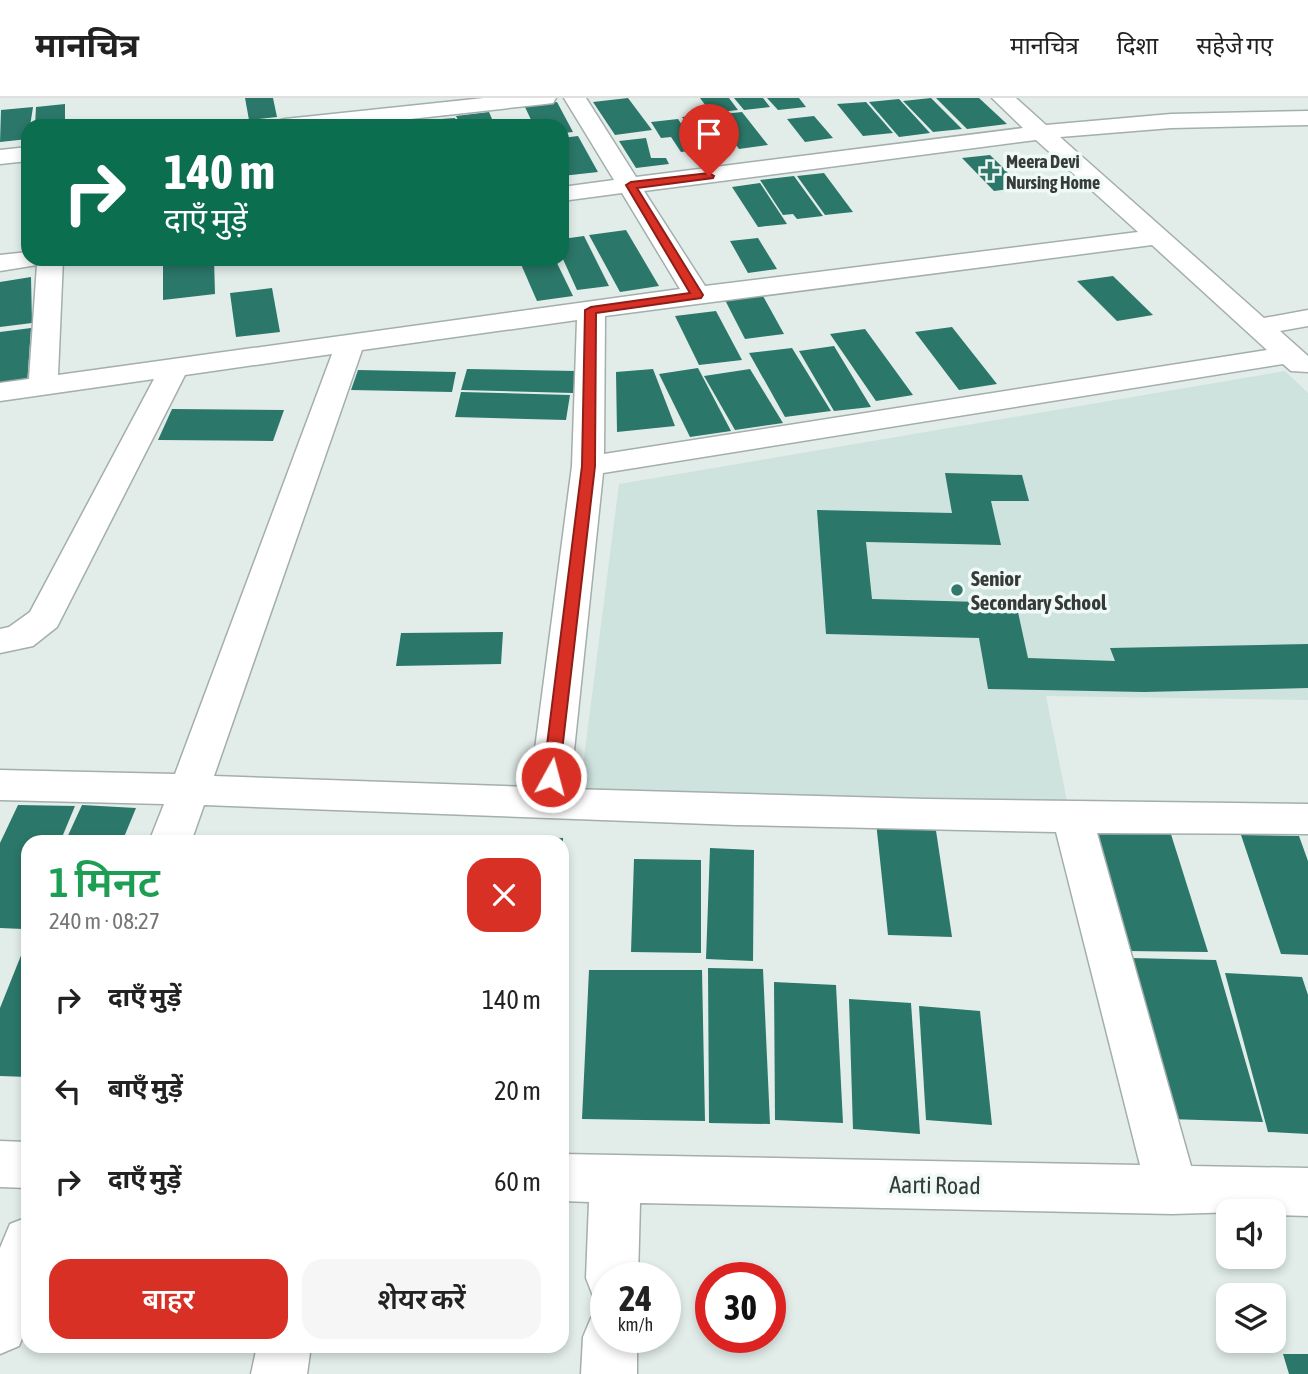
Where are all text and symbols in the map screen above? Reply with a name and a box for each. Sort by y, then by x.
text: मानचित्र [35,26,139,64]
text: मानचित्र [1010,32,1079,59]
text: दिशा [1117,32,1158,59]
text: सहेजे गए [1196,32,1273,59]
pin [679,104,739,176]
icon: arrive [690,115,728,153]
text: 140 m [164,143,275,199]
icon: right [49,147,140,238]
place label: Meera Devi Nursing Home [1006,151,1100,193]
marker: Meera Devi Nursing Home [980,161,1000,181]
text: दाएँ मुड़ें [164,201,248,238]
place label: Senior Secondary School [971,566,1107,614]
marker: Senior Secondary School [949,582,965,598]
position arrow [514,740,588,814]
text: 1 मिनट [49,858,160,906]
button: close [467,858,541,932]
text: 240 m · 08:27 [49,908,160,934]
icon: right [49,981,87,1019]
text: दाएँ मुड़ें [108,982,181,1012]
text: 140 m [482,985,541,1015]
icon: left [49,1072,87,1110]
text: बाएँ मुड़ें [108,1073,183,1103]
text: 20 m [494,1076,541,1106]
icon: right [49,1163,87,1201]
text: दाएँ मुड़ें [108,1164,181,1194]
text: 60 m [494,1167,541,1197]
street label: Aarti Road [889,1171,981,1199]
map controls [1216,1199,1286,1353]
button: sound [1216,1199,1286,1269]
button: बाहर [49,1259,288,1339]
button: शेयर करें [302,1259,541,1339]
speed limit sign: 30 [695,1262,786,1353]
text: 24 [619,1278,652,1318]
button: layers [1216,1283,1286,1353]
text: km/h [618,1314,653,1335]

